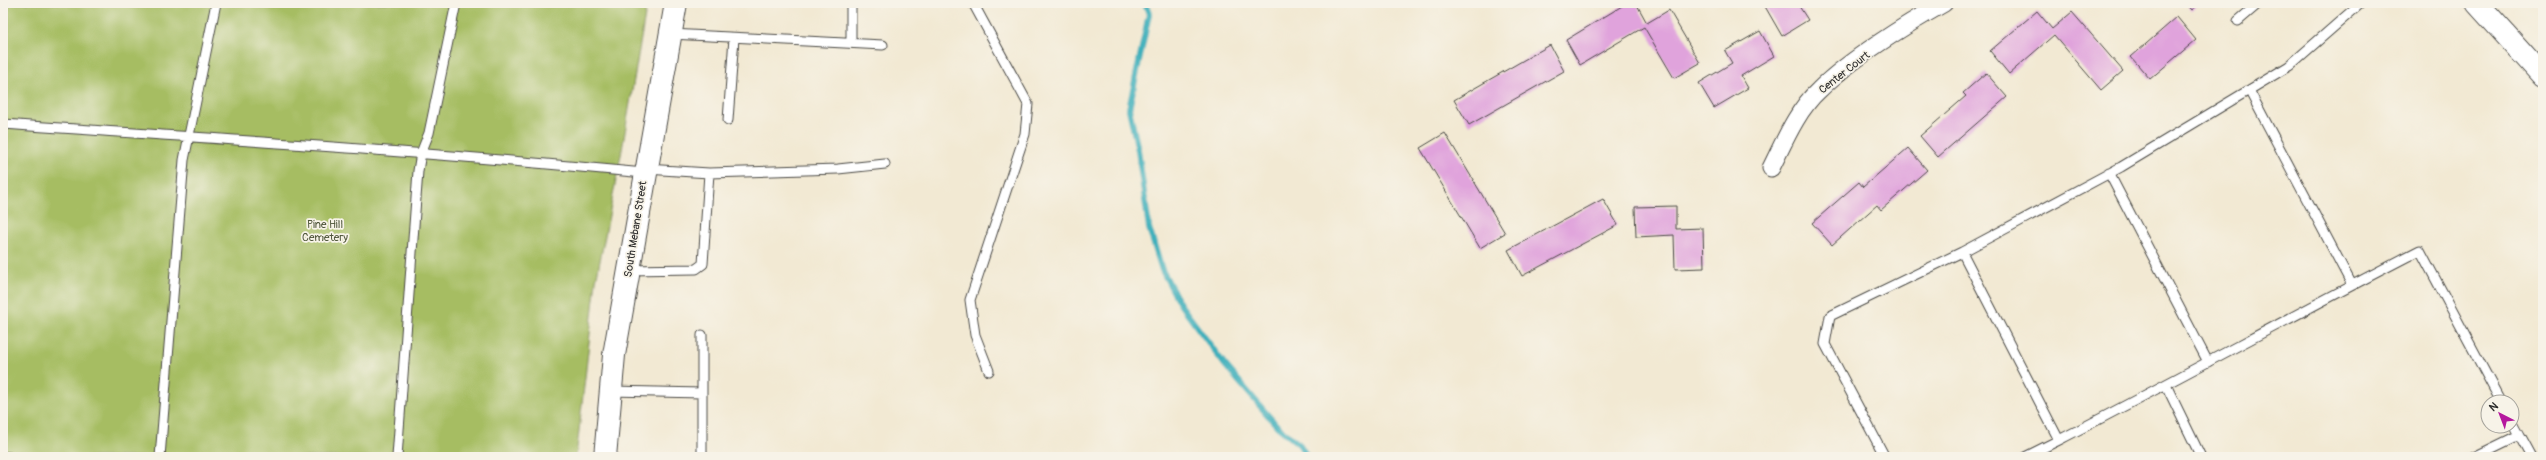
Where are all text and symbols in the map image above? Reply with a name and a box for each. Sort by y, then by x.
street label: Center Court [1816,48,1873,96]
street label: South Mebane Street [621,179,650,278]
park label: Pine Hill Cemetery [302,218,348,244]
north arrow [2480,394,2520,434]
text: N [2487,399,2501,414]

